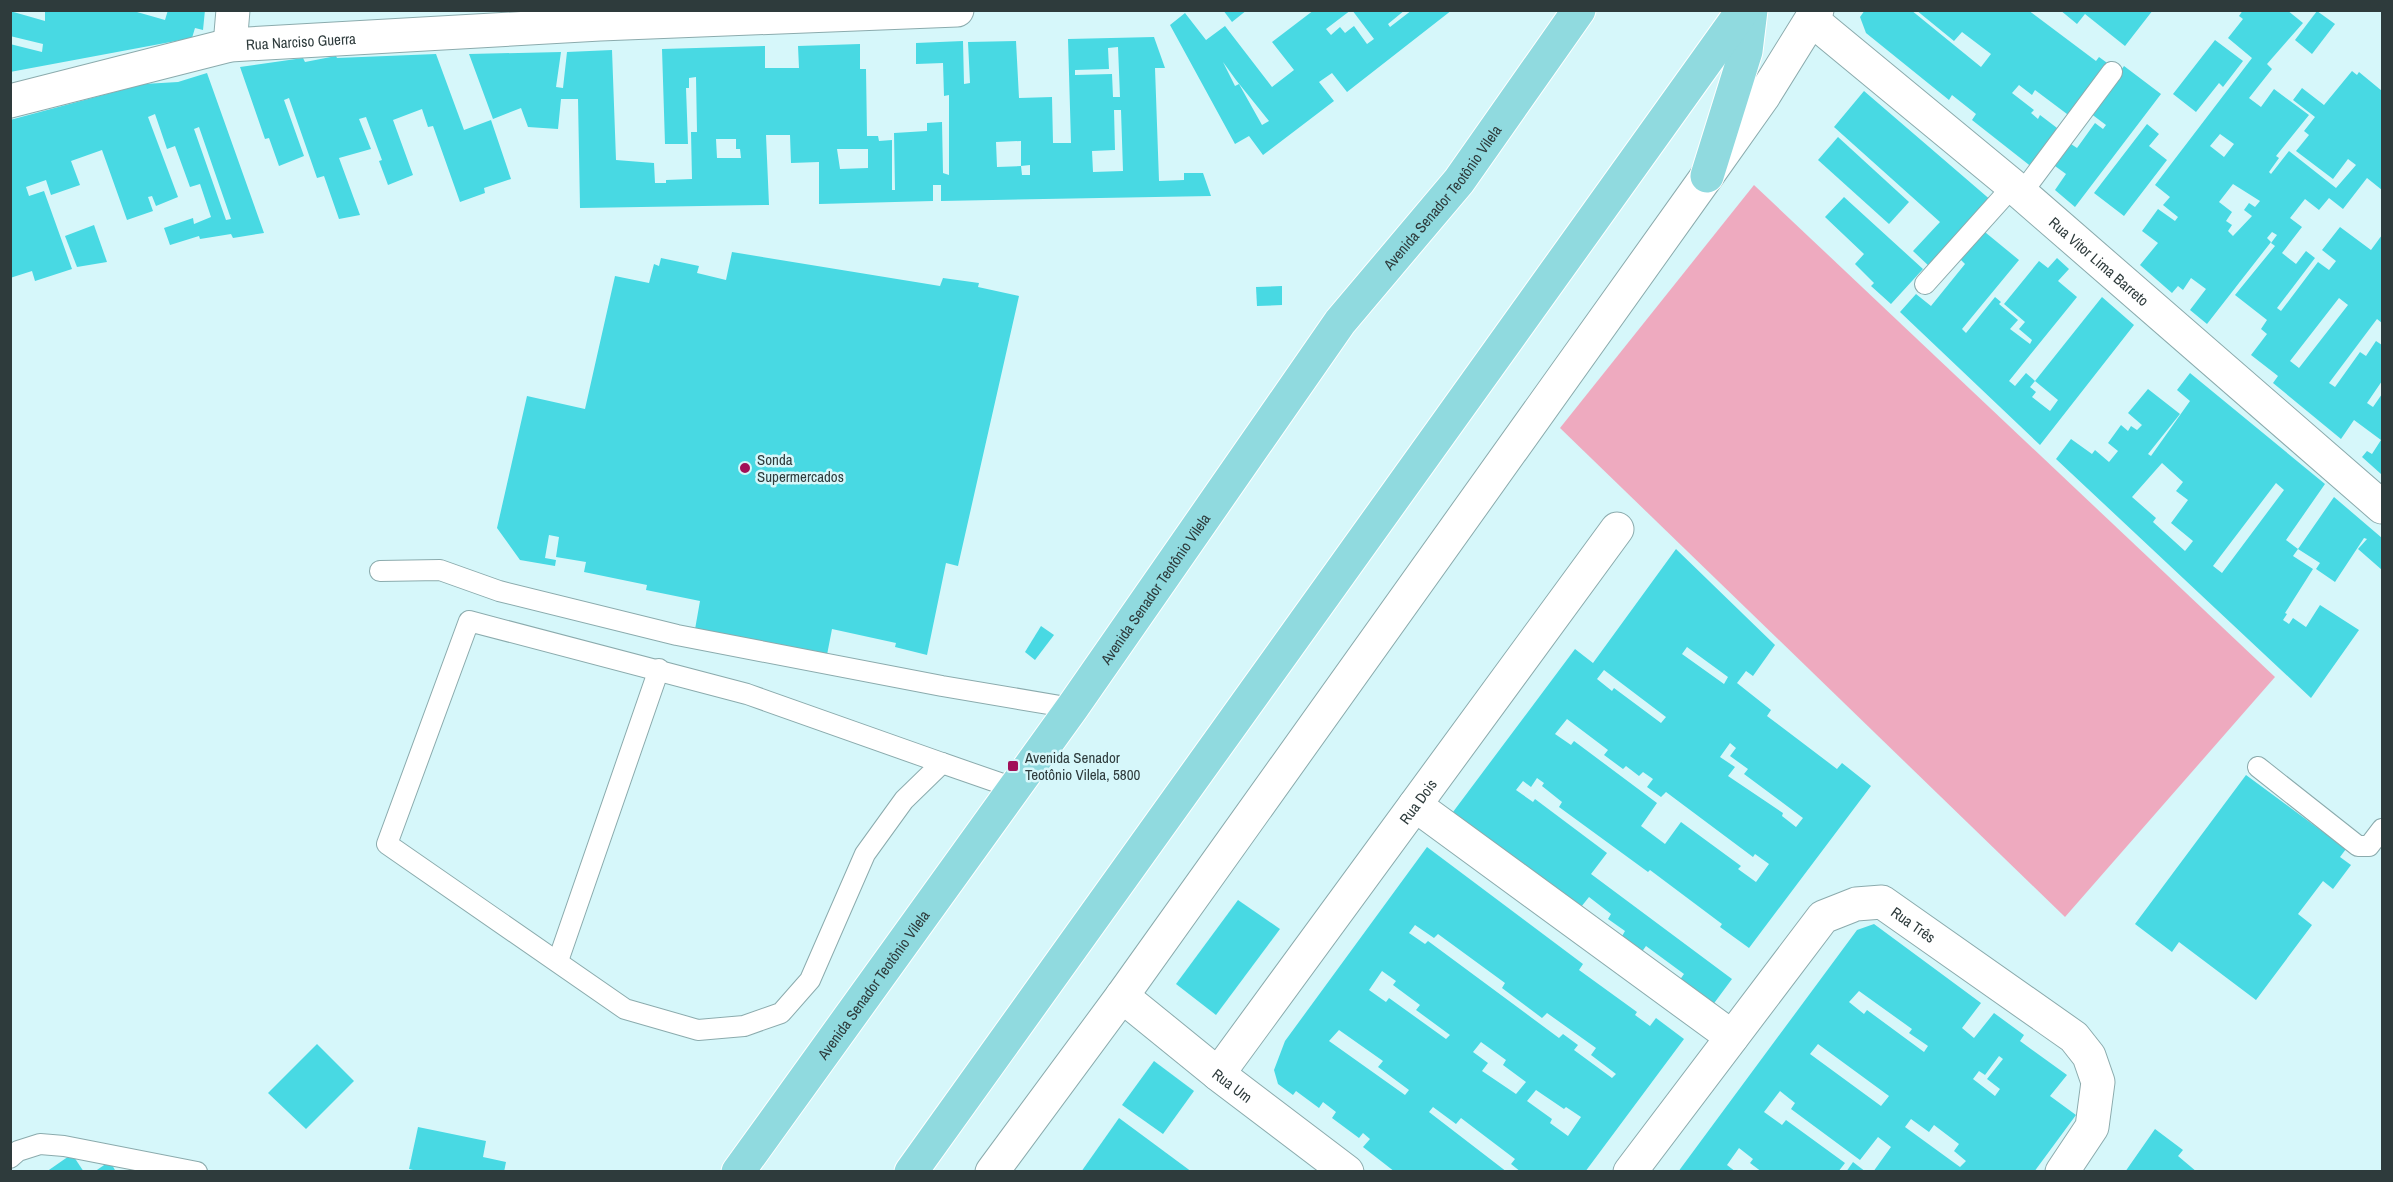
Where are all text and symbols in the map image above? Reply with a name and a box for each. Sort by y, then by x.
street label: Rua Narciso Guerra [245,27,357,55]
street label: Avenida Senador Teotônio Vilela [1378,120,1506,275]
street label: Rua Vitor Lima Barreto [2045,212,2154,311]
place label: Sonda Supermercados [757,449,844,487]
marker: Sonda Supermercados [738,461,752,475]
street label: Avenida Senador Teotônio Vilela [1095,509,1215,669]
place label: Avenida Senador Teotônio Vilela, 5800 [1024,747,1141,785]
marker: Avenida Senador Teotônio Vilela, 5800 [1006,759,1020,773]
street label: Rua Dois [1394,774,1441,828]
street label: Rua Três [1887,901,1940,947]
street label: Avenida Senador Teotônio Vilela [811,905,934,1064]
street label: Rua Um [1208,1063,1257,1107]

